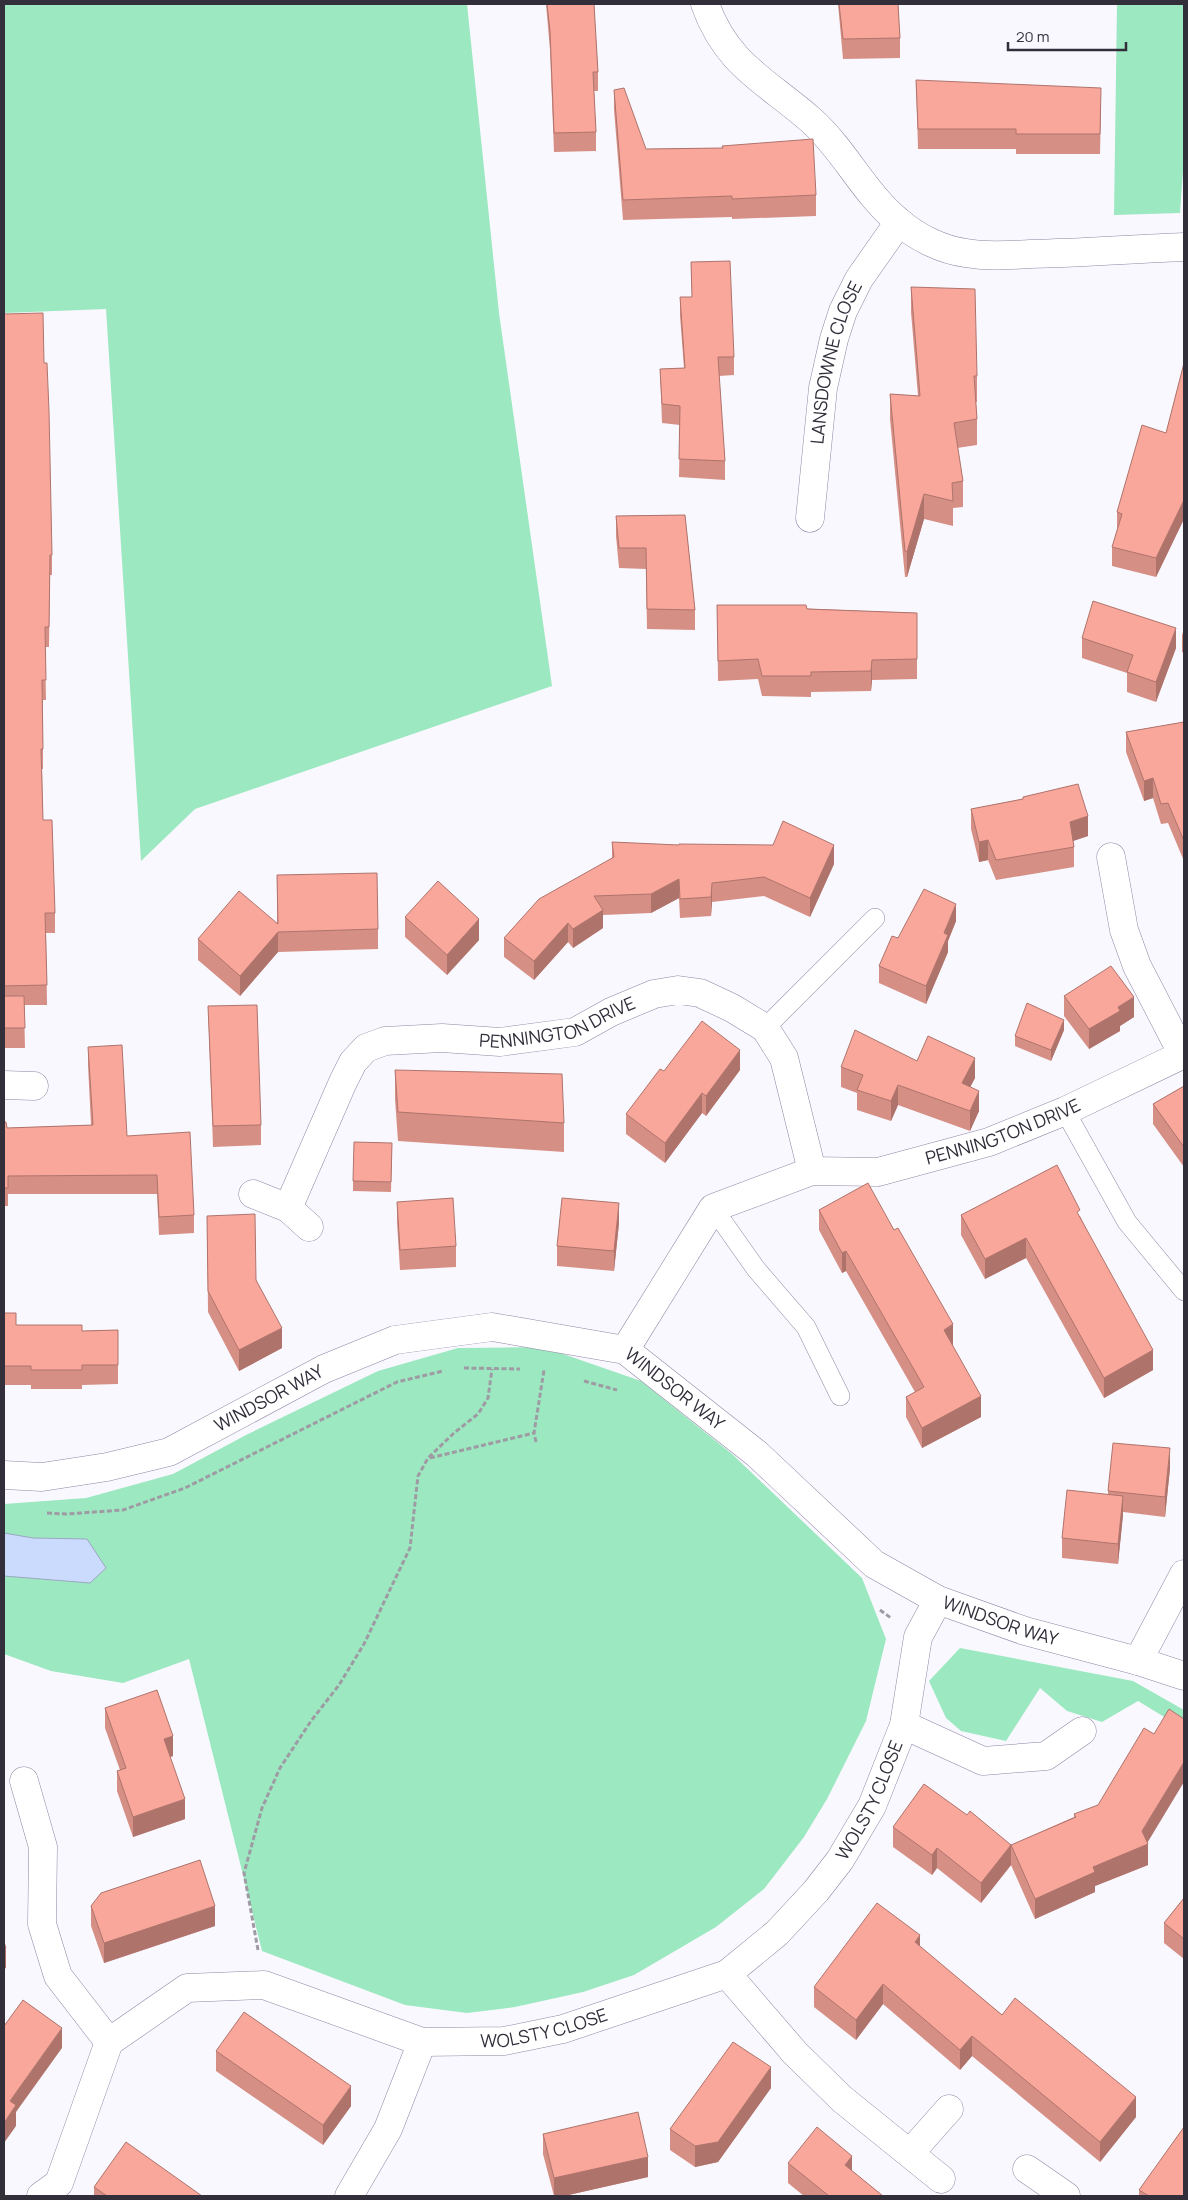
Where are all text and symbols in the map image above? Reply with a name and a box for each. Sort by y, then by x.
scale bar [1008,20,1126,52]
text: 20 m [1016,26,1049,47]
street label: LANSDOWNE CLOSE [804,277,867,445]
street label: PENNINGTON DRIVE [478,990,639,1053]
street label: PENNINGTON DRIVE [923,1092,1084,1170]
street label: WINDSOR WAY [620,1342,731,1436]
street label: WINDSOR WAY [210,1358,328,1437]
street label: WINDSOR WAY [940,1590,1062,1651]
street label: WOLSTY CLOSE [830,1737,908,1864]
street label: WOLSTY CLOSE [480,2002,610,2052]

